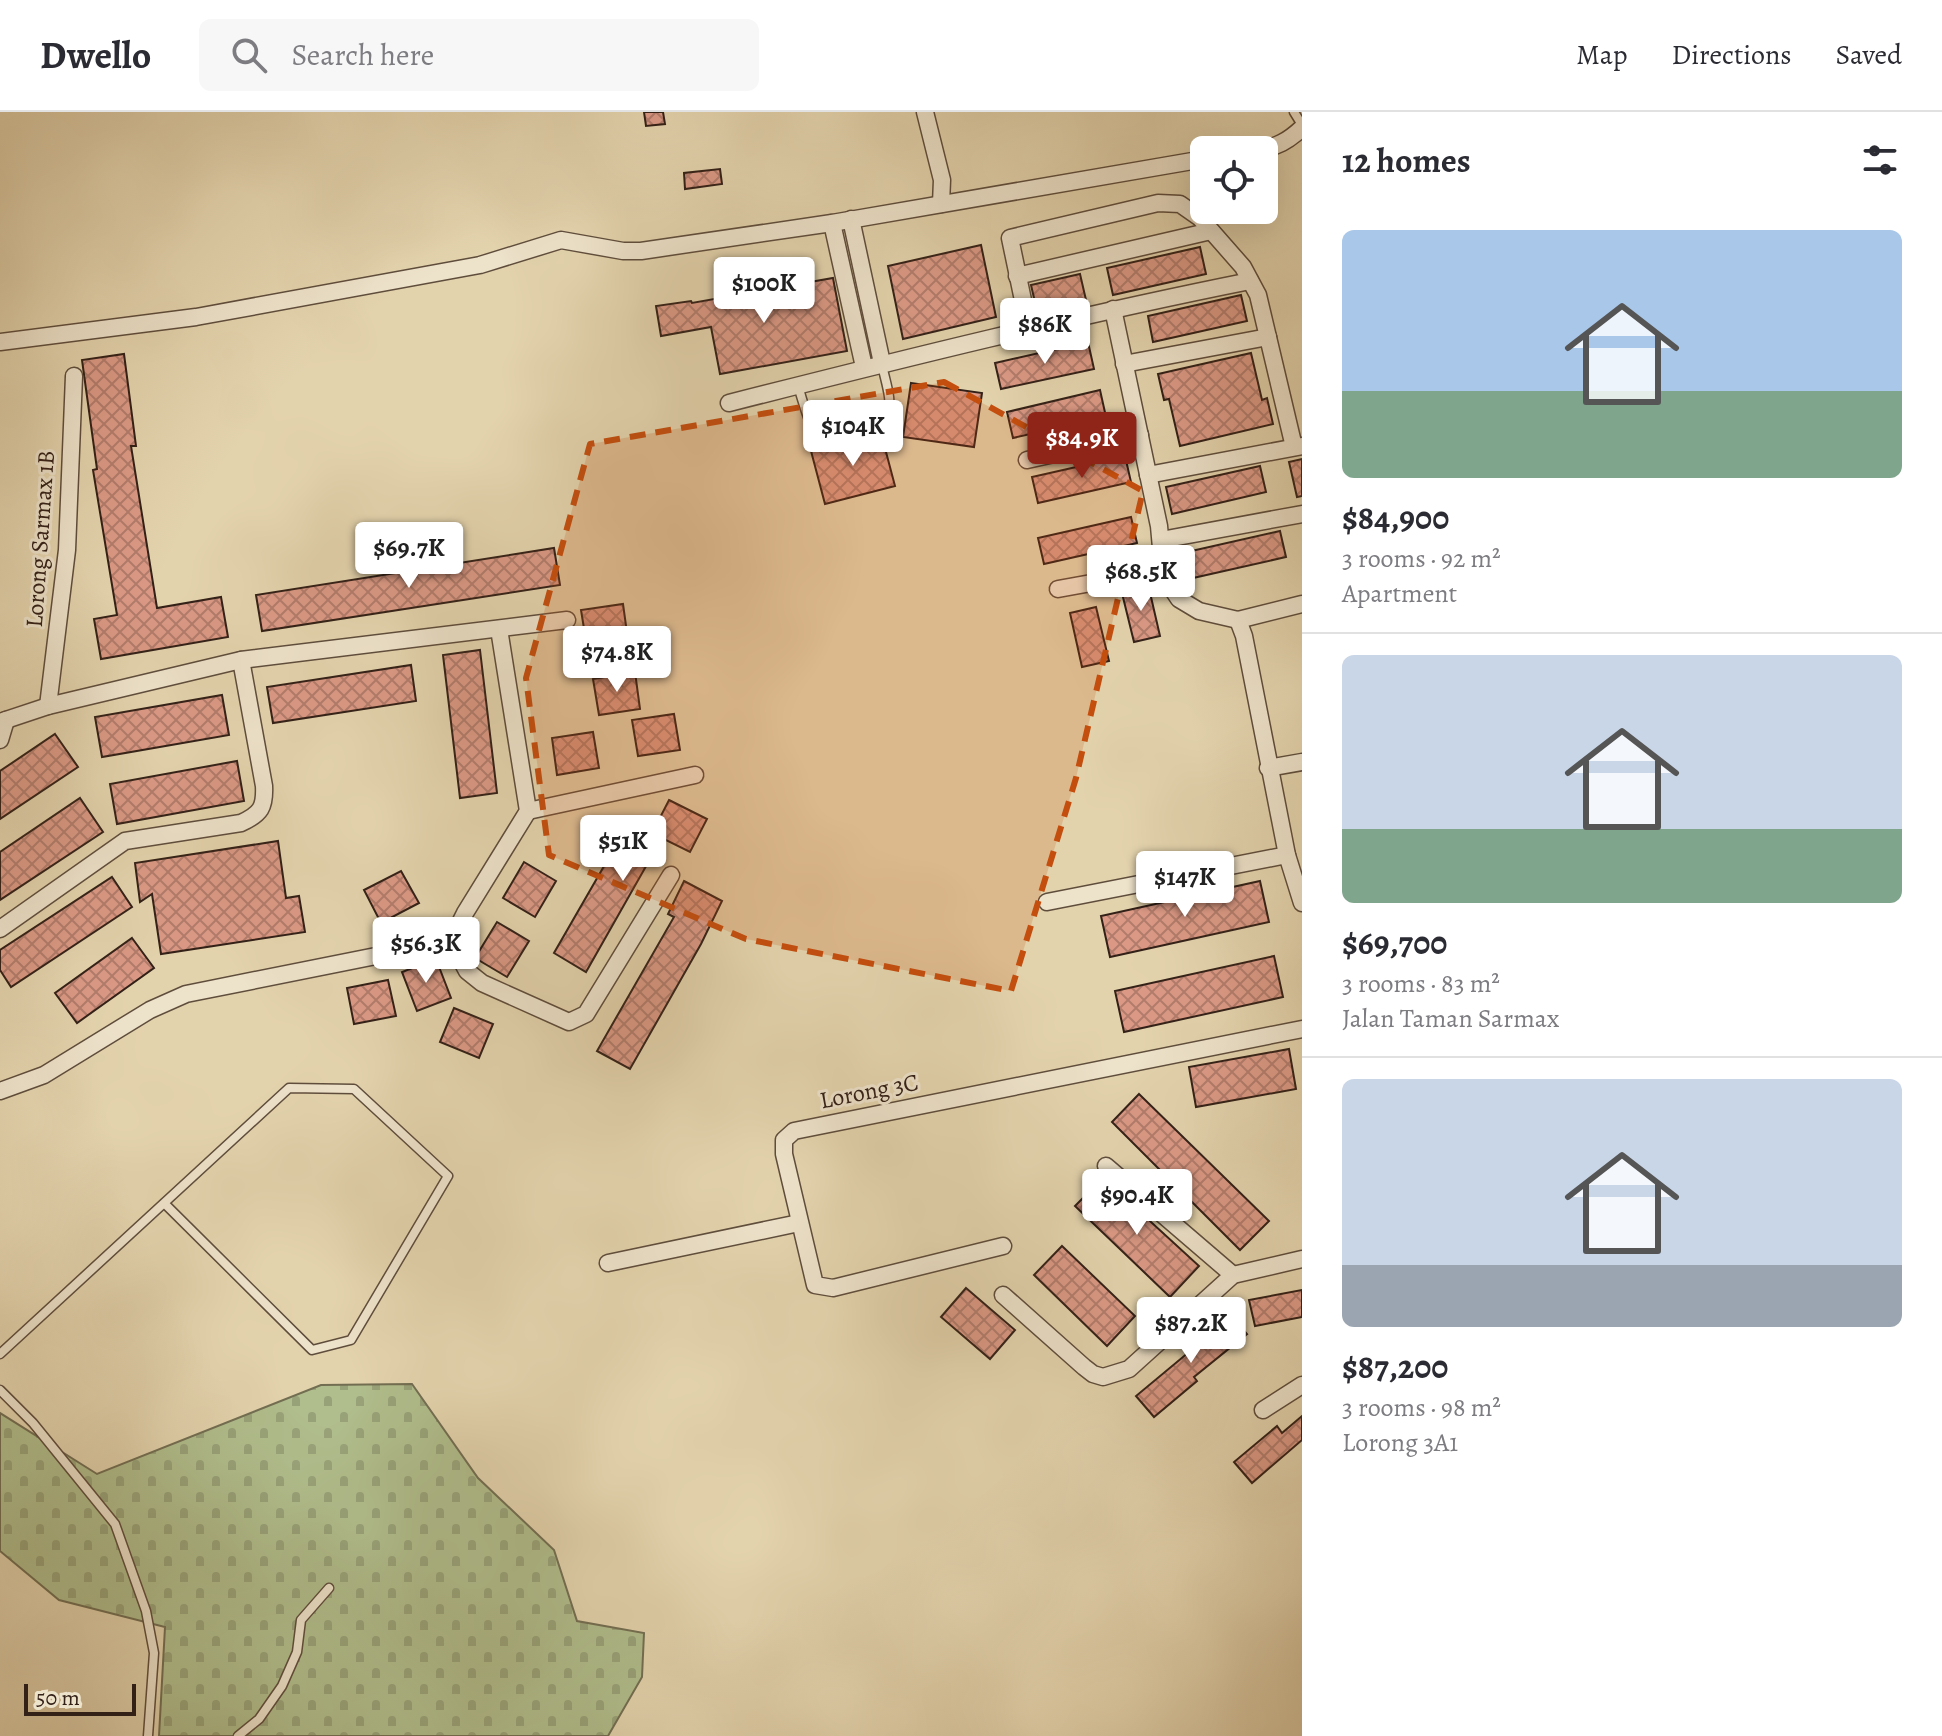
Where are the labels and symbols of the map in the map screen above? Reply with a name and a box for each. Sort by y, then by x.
pin: $100K [708,257,820,325]
pin: $86K [998,298,1092,366]
pin: $104K [797,400,909,468]
pin: $84.9K [1017,412,1147,480]
street label: Lorong Sarmax 1B [18,449,62,629]
pin: $69.7K [344,522,474,590]
pin: $68.5K [1076,545,1206,613]
pin: $74.8K [552,626,682,694]
pin: $51K [576,815,670,883]
pin: $147K [1129,851,1241,919]
pin: $56.3K [361,917,491,985]
street label: Lorong 3C [817,1066,921,1116]
pin: $90.4K [1072,1169,1202,1237]
pin: $87.2K [1126,1297,1256,1365]
scale bar [24,1680,136,1716]

